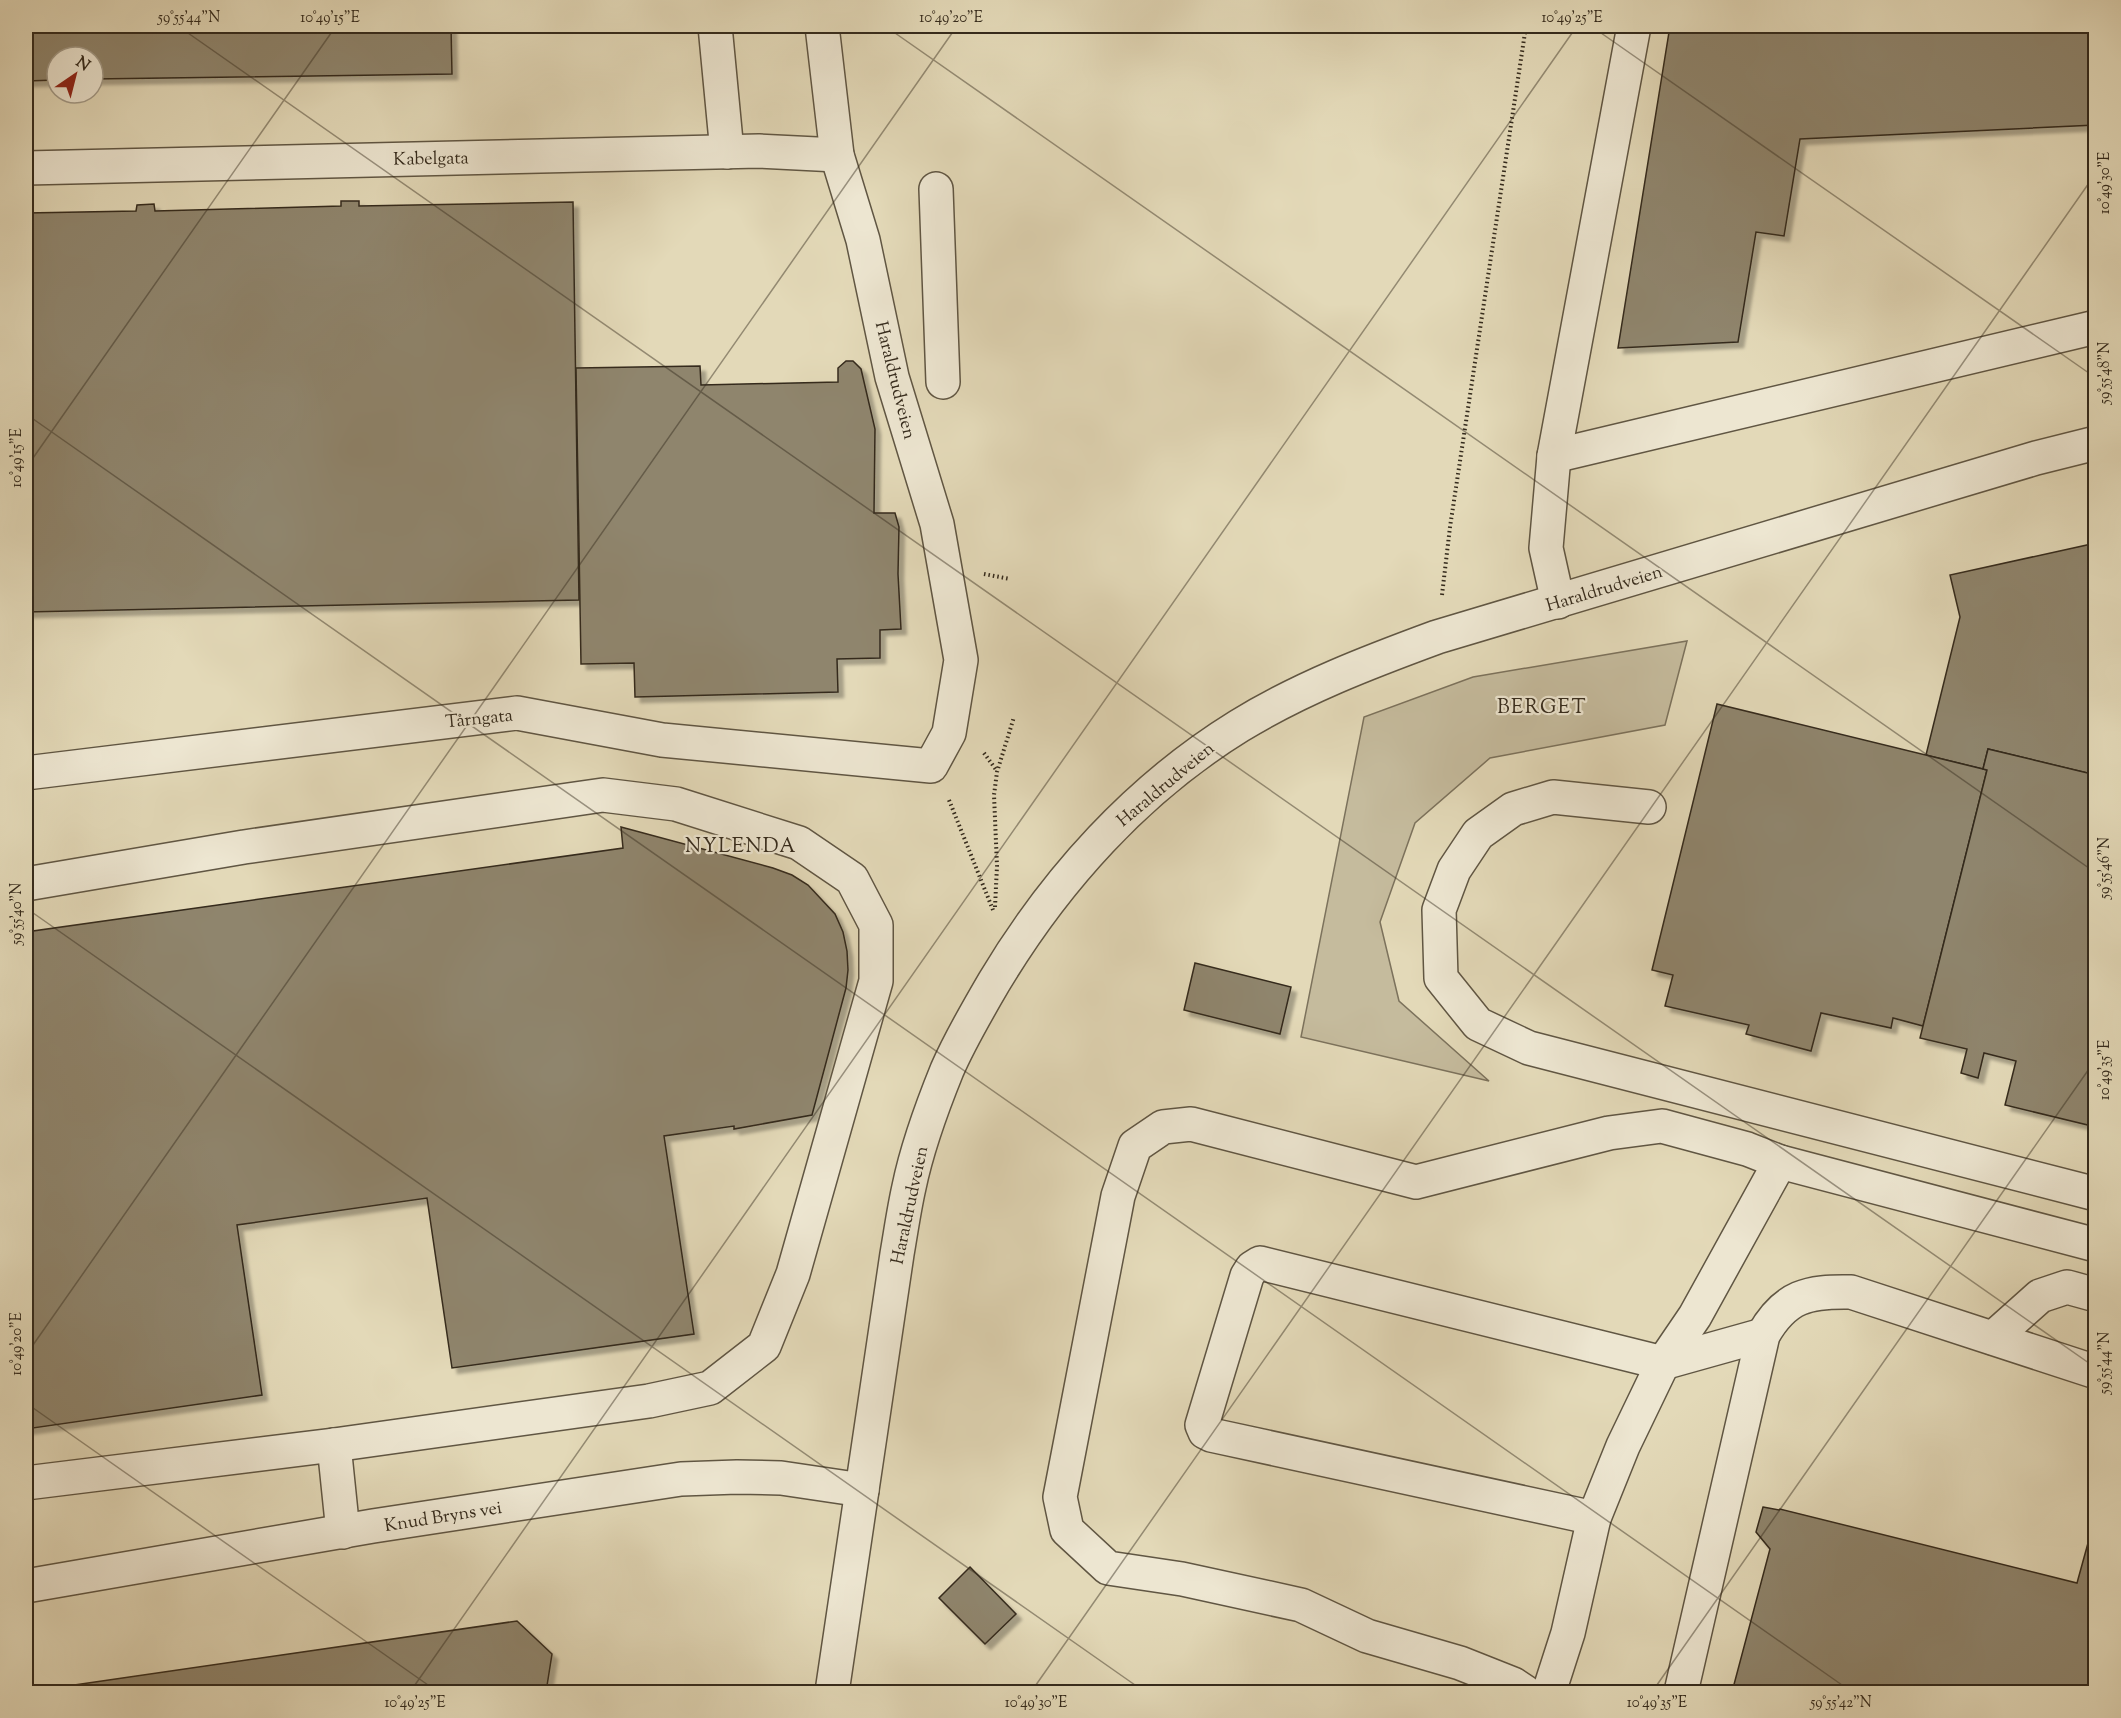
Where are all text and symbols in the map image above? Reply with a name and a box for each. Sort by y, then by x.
text: 59°55'44"N [157,8,220,29]
text: 10°49'15"E [300,8,360,29]
text: 10°49'20"E [919,8,983,29]
text: 10°49'25"E [1541,8,1603,29]
north arrow [45,45,105,105]
text: N [70,52,94,78]
street label: Kabelgata [393,146,469,174]
text: 10°49'30"E [2095,152,2116,214]
street label: Haraldrudveien [867,319,921,442]
text: 59°55'48"N [2095,342,2116,405]
text: 10°49'15"E [7,428,28,488]
street label: Haraldrudveien [1543,560,1666,620]
district label: BERGET [1497,694,1587,723]
street label: Tårngata [444,704,514,736]
street label: Haraldrudveien [1112,737,1221,834]
district label: NYLENDA [685,833,797,862]
text: 59°55'46"N [2095,837,2116,900]
text: 59°55'40"N [7,883,28,946]
text: 10°49'35"E [2095,1040,2116,1100]
street label: Haraldrudveien [886,1143,936,1267]
text: 10°49'20"E [7,1312,28,1376]
text: 59°55'44"N [2095,1332,2116,1395]
street label: Knud Bryns vei [383,1496,504,1540]
text: 10°49'25"E [384,1693,446,1714]
text: 10°49'30"E [1005,1693,1067,1714]
text: 10°49'35"E [1627,1693,1687,1714]
text: 59°55'42"N [1809,1693,1872,1714]

